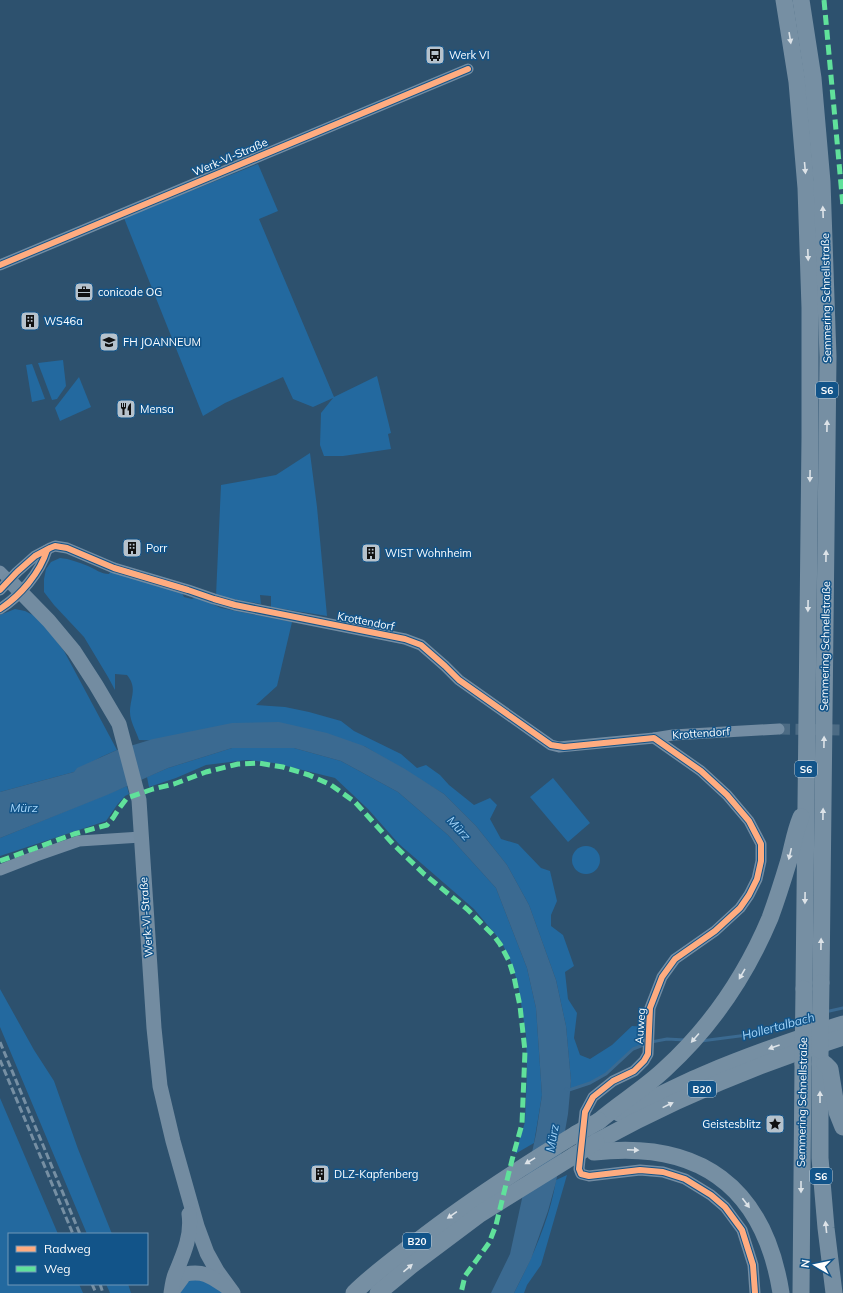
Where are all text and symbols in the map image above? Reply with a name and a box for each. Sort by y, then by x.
one-way arrow [787,32,793,45]
bus stop icon: Werk VI [424,44,446,66]
place label: Werk VI [449,48,490,62]
street label: Werk-VI-Straße [190,135,270,179]
one-way arrow [801,162,808,174]
one-way arrow [820,206,827,218]
street label: Semmering Schnellstraße [818,233,834,363]
one-way arrow [805,249,812,261]
office icon: conicode OG [73,281,95,303]
place label: conicode OG [98,285,162,299]
building icon: WS46a [19,310,41,332]
place label: WS46a [44,314,83,328]
school or university icon: FH JOANNEUM [98,331,120,353]
place label: FH JOANNEUM [123,335,201,349]
road number: S6 [816,382,838,398]
restaurant icon: Mensa [115,398,137,420]
place label: Mensa [140,402,174,416]
one-way arrow [824,419,830,432]
one-way arrow [807,470,813,483]
building icon: Porr [121,537,143,559]
place label: Porr [146,541,167,555]
building icon: WIST Wohnheim [360,542,382,564]
place label: WIST Wohnheim [385,546,472,560]
one-way arrow [823,549,829,562]
street label: Semmering Schnellstraße [817,581,833,711]
one-way arrow [805,600,811,613]
street label: Krottendorf [336,609,396,633]
street label: Krottendorf [672,724,731,742]
one-way arrow [821,735,827,748]
road number: S6 [795,761,817,777]
water label: Mürz [10,800,39,815]
one-way arrow [820,807,826,820]
water label: Mürz [444,813,474,844]
one-way arrow [787,848,793,860]
street label: Werk-VI-Straße [136,876,156,958]
one-way arrow [802,892,808,905]
one-way arrow [818,937,824,950]
one-way arrow [739,968,746,980]
street label: Auweg [632,1007,648,1045]
water label: Hollertalbach [740,1009,816,1043]
one-way arrow [691,1033,700,1043]
street label: Semmering Schnellstraße [794,1037,810,1167]
one-way arrow [768,1045,780,1051]
road number: B20 [688,1081,716,1097]
one-way arrow [817,1090,823,1103]
one-way arrow [662,1102,673,1108]
place icon: Geistesblitz [764,1113,786,1135]
place label: Geistesblitz [702,1117,761,1131]
water label: Mürz [542,1122,562,1153]
one-way arrow [627,1147,640,1153]
one-way arrow [524,1158,536,1165]
building icon: DLZ-Kapfenberg [309,1163,331,1185]
place label: DLZ-Kapfenberg [334,1167,419,1181]
road number: S6 [810,1168,832,1184]
one-way arrow [798,1181,804,1194]
one-way arrow [742,1198,750,1209]
one-way arrow [447,1211,457,1219]
one-way arrow [822,1221,829,1233]
legend [8,1233,148,1285]
road number: B20 [403,1233,431,1249]
text: Radweg [44,1241,91,1256]
north arrow [795,1245,835,1285]
text: N [798,1258,813,1269]
text: Weg [44,1261,70,1276]
one-way arrow [402,1264,413,1272]

